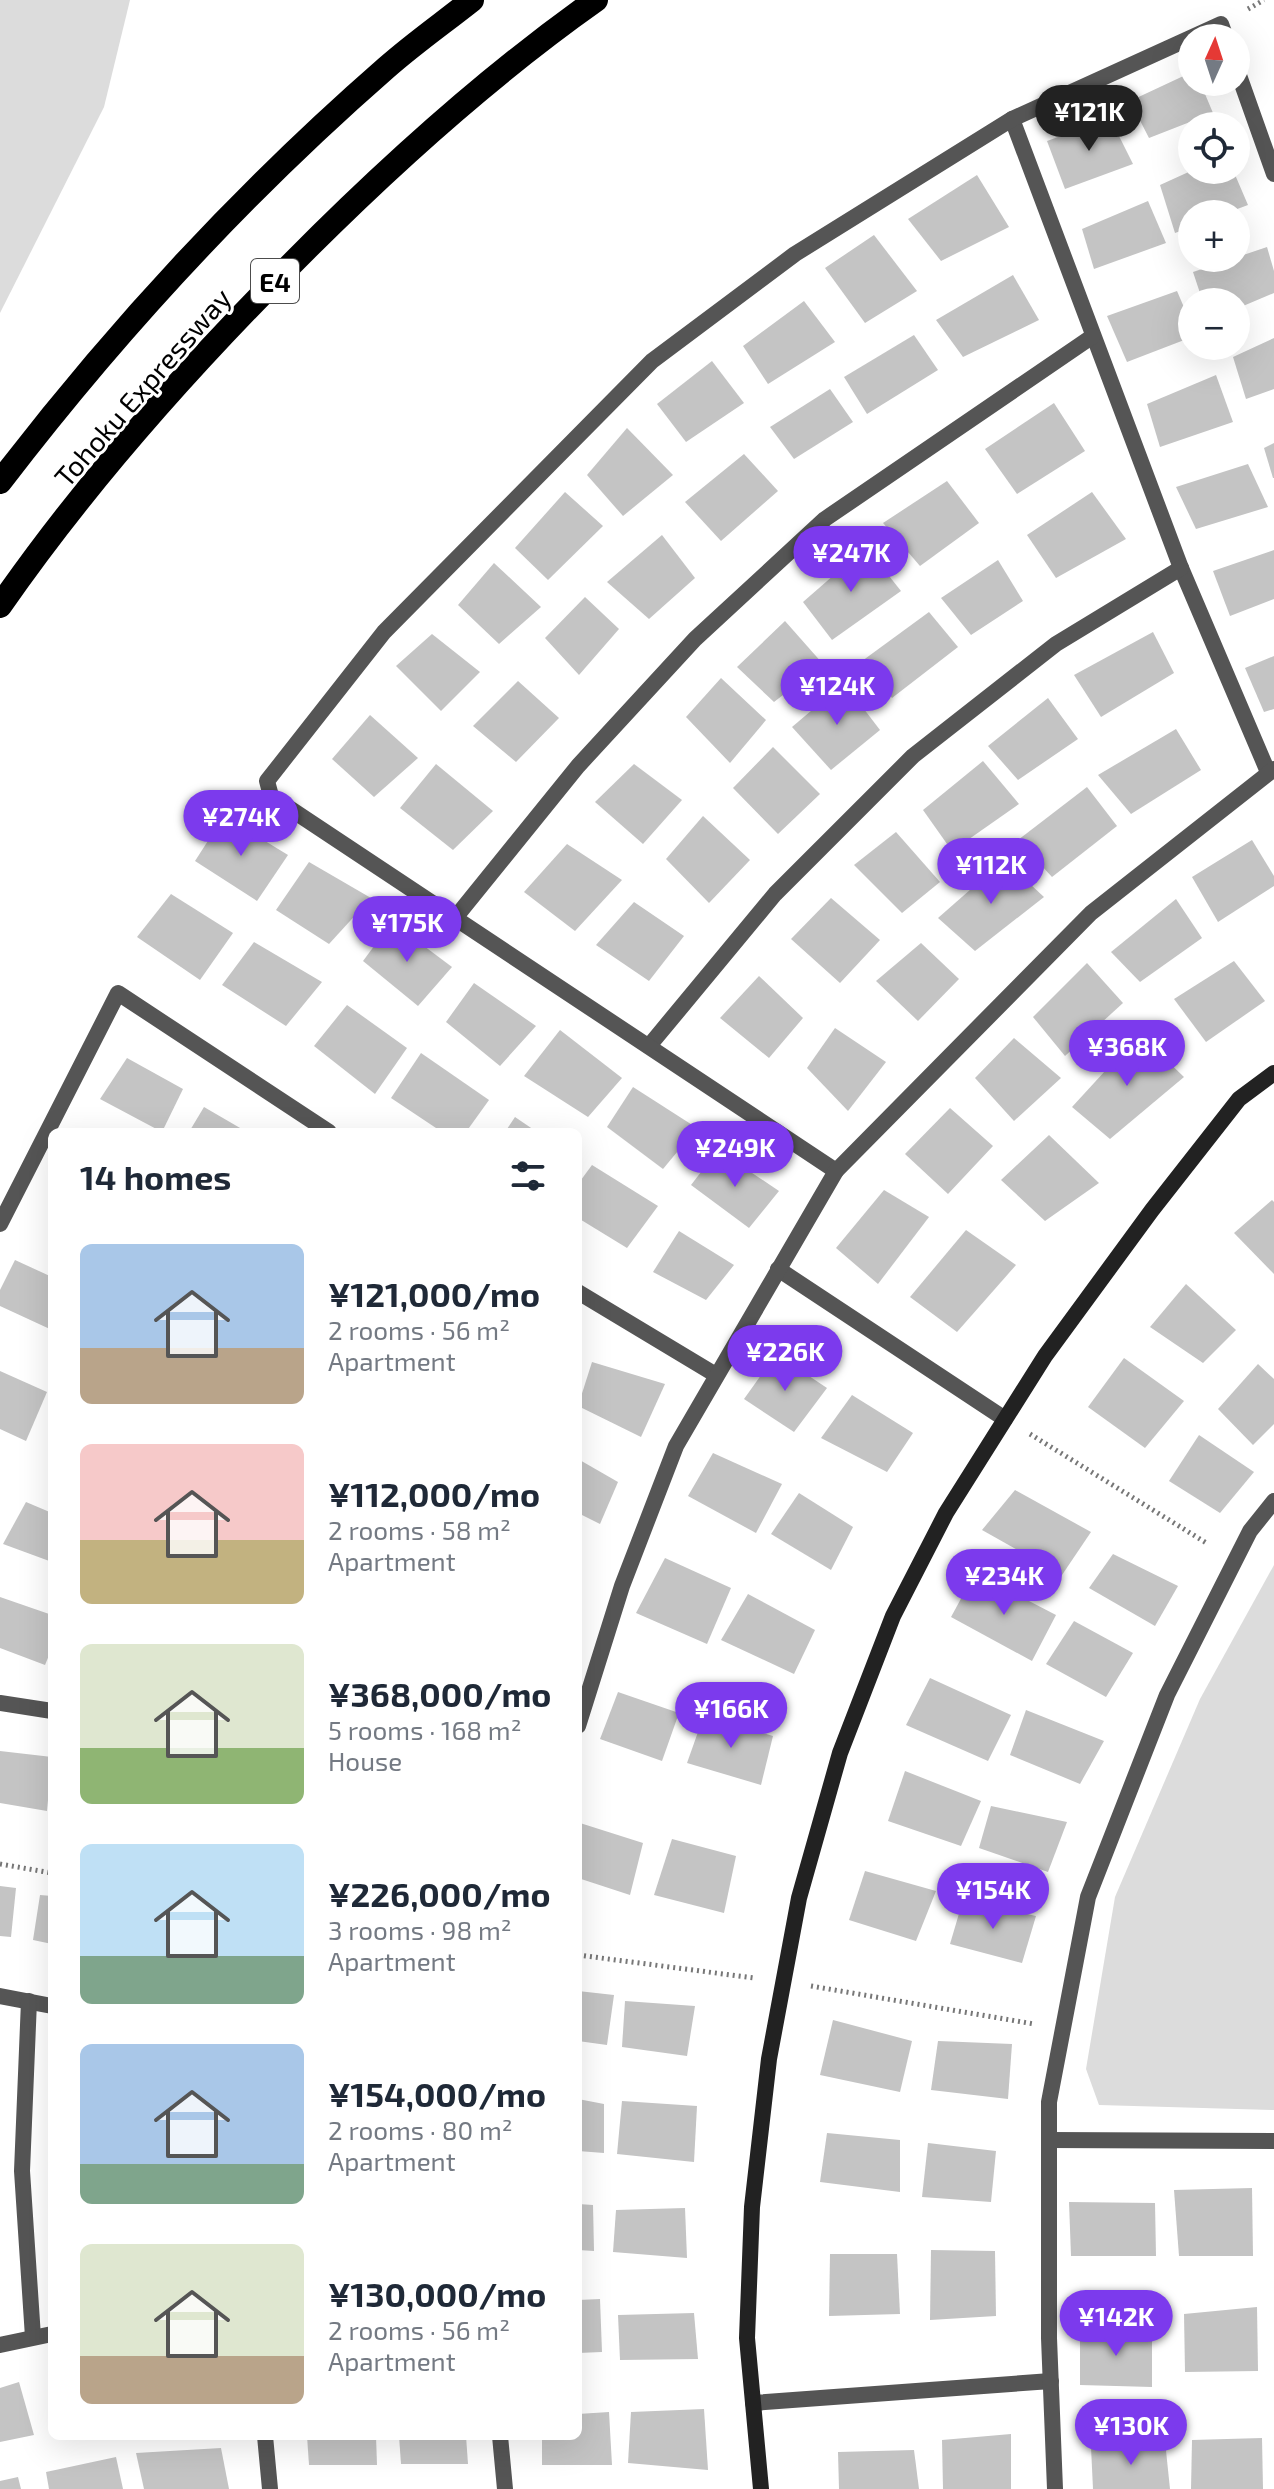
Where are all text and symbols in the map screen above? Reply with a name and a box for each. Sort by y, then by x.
north arrow [1178,24,1250,96]
map controls [1178,24,1250,360]
pin: ¥121K [1033,85,1145,153]
text: ¥121K [1053,95,1125,126]
button: locate [1178,112,1250,184]
button: + [1178,200,1250,272]
road number: E4 [251,259,299,303]
street label: Tohoku Expressway [47,281,238,493]
button: − [1178,288,1250,360]
pin: ¥247K [795,526,907,594]
text: ¥247K [811,536,891,567]
pin: ¥124K [781,659,893,727]
text: ¥124K [799,669,875,700]
pin: ¥274K [185,790,297,858]
text: ¥274K [201,800,281,831]
pin: ¥112K [935,838,1047,906]
text: ¥112K [955,848,1027,879]
pin: ¥175K [351,896,463,964]
text: ¥175K [370,906,444,937]
pin: ¥368K [1071,1020,1183,1088]
text: ¥368K [1087,1030,1167,1061]
pin: ¥249K [679,1121,791,1189]
text: ¥249K [695,1131,775,1162]
icon: filters [506,1154,550,1198]
text: 14 homes [80,1156,231,1197]
text: ¥121,000/mo [328,1273,540,1314]
icon: home [144,1276,240,1372]
text: 2 rooms · 56 m² [328,1314,510,1345]
pin: ¥226K [729,1325,841,1393]
text: ¥226K [745,1335,825,1366]
text: Apartment [328,1345,456,1376]
text: ¥112,000/mo [328,1473,540,1514]
icon: home [144,1476,240,1572]
text: 2 rooms · 58 m² [328,1514,511,1545]
text: Apartment [328,1545,456,1576]
pin: ¥234K [948,1549,1060,1617]
text: ¥234K [964,1559,1044,1590]
text: ¥368,000/mo [328,1673,551,1714]
icon: home [144,1676,240,1772]
pin: ¥166K [675,1682,787,1750]
text: ¥166K [693,1692,769,1723]
text: 5 rooms · 168 m² [328,1714,521,1745]
text: House [328,1745,402,1776]
pin: ¥154K [937,1863,1049,1931]
text: ¥226,000/mo [328,1873,550,1914]
text: ¥154K [955,1873,1031,1904]
icon: home [144,1876,240,1972]
text: 3 rooms · 98 m² [328,1914,512,1945]
text: Apartment [328,1945,456,1976]
text: ¥154,000/mo [328,2073,546,2114]
icon: home [144,2076,240,2172]
text: 2 rooms · 80 m² [328,2114,513,2145]
text: Apartment [328,2145,456,2176]
text: ¥130,000/mo [328,2273,546,2314]
icon: home [144,2276,240,2372]
pin: ¥142K [1060,2290,1172,2358]
text: ¥142K [1078,2300,1154,2331]
text: 2 rooms · 56 m² [328,2314,510,2345]
text: Apartment [328,2345,456,2376]
pin: ¥130K [1075,2399,1187,2467]
text: ¥130K [1093,2409,1169,2440]

